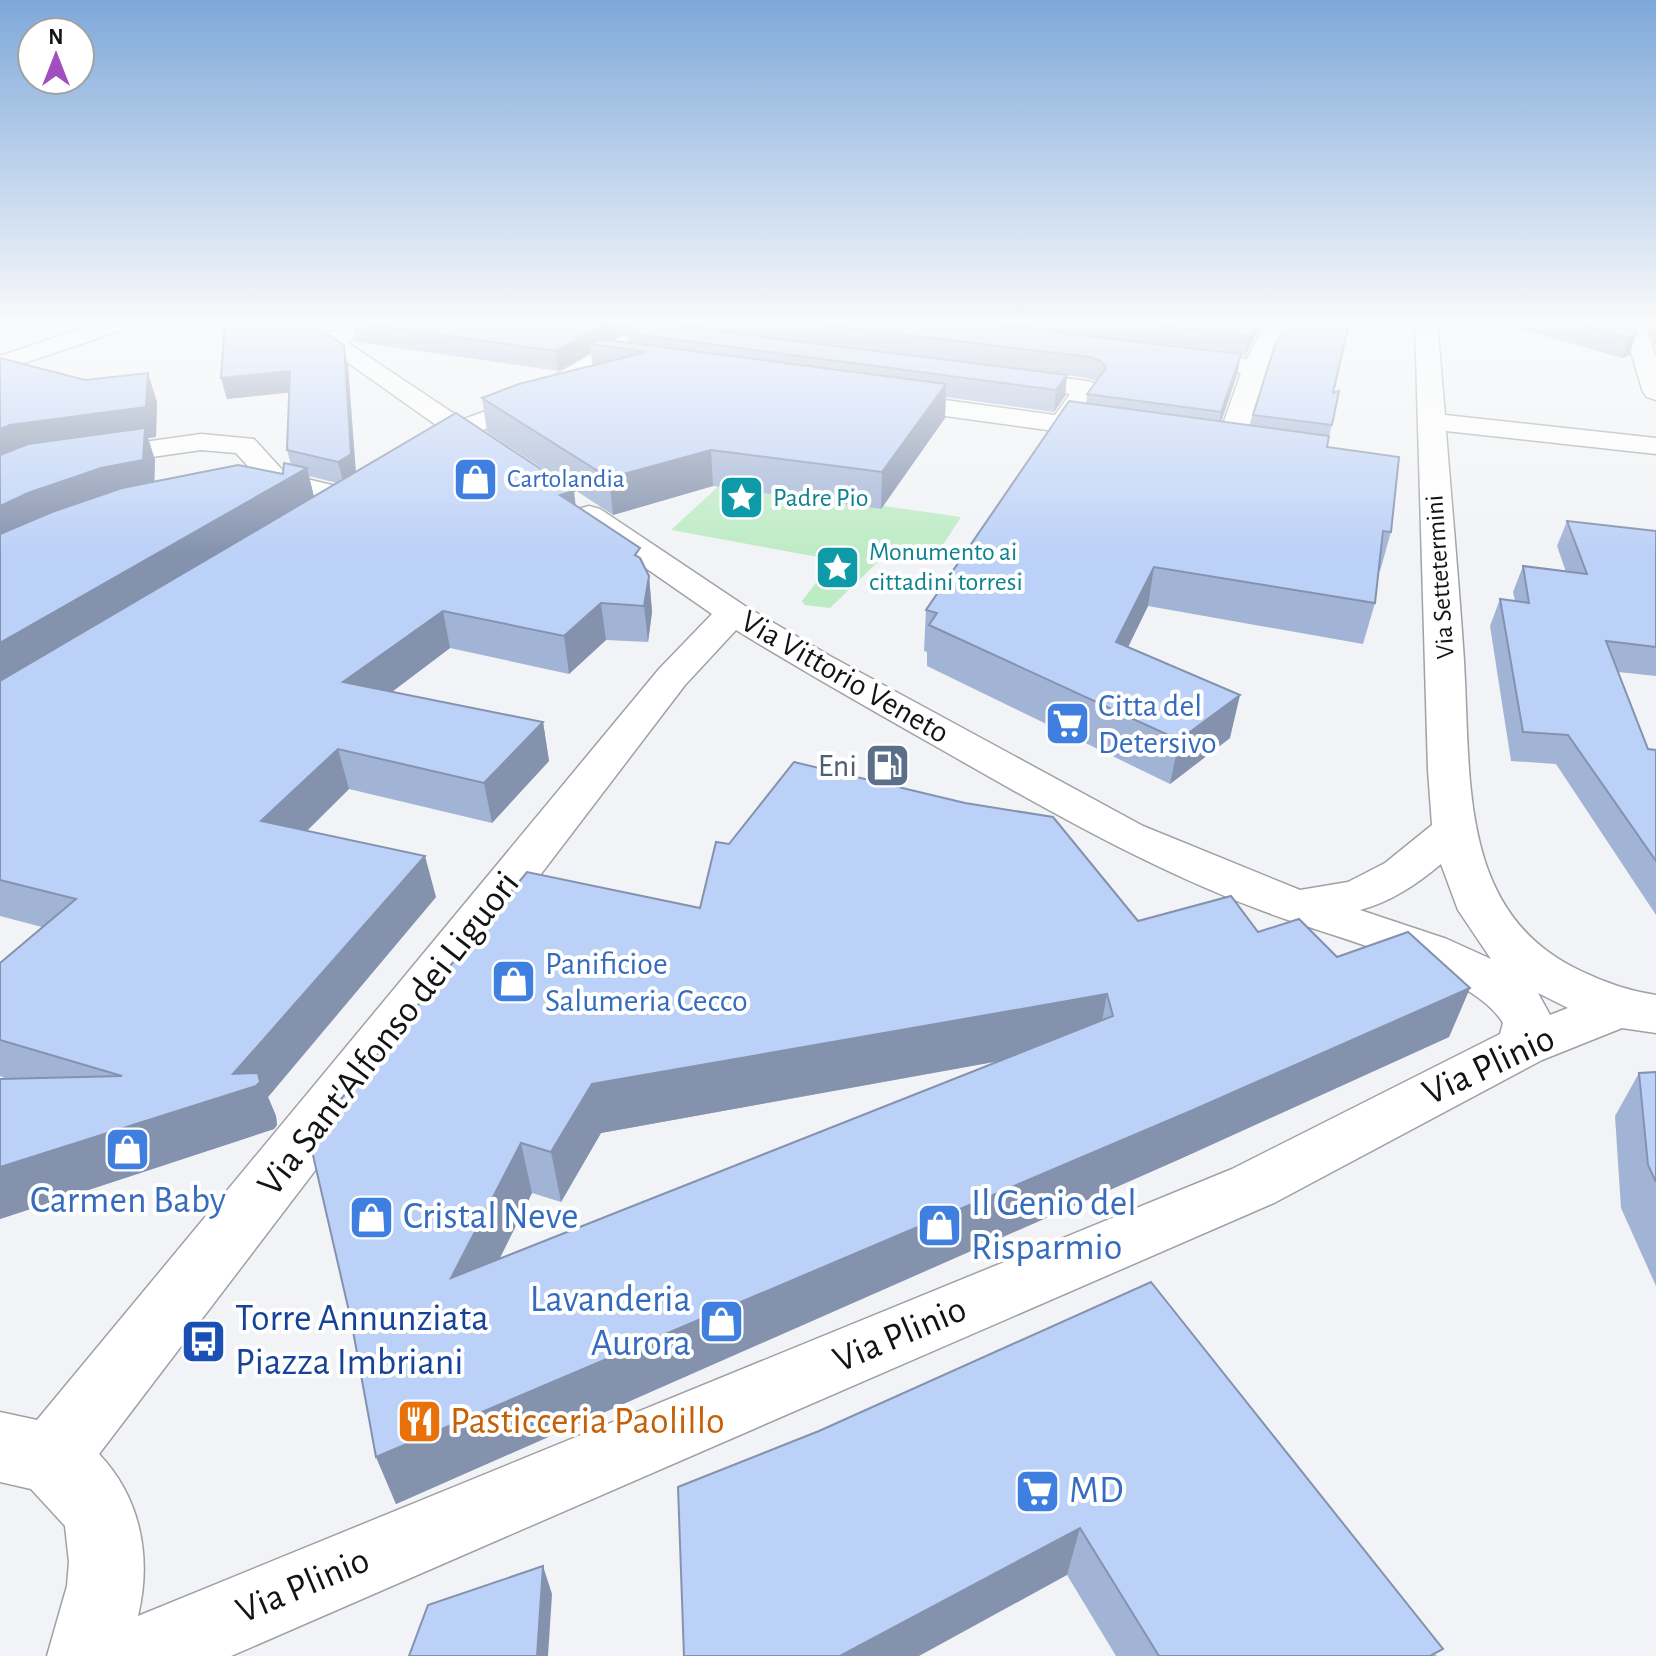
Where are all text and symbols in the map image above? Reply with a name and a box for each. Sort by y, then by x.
north arrow [16,16,96,96]
text: N [48,26,64,48]
shop icon: Cartolandia [452,455,500,503]
place label: Cartolandia [507,466,625,492]
place icon: Padre Pio [718,474,766,522]
place label: Padre Pio [773,485,869,511]
street label: Via Settetermini [1421,494,1459,660]
place label: Monumento ai cittadini torresi [869,539,1023,595]
place icon: Monumento ai cittadini torresi [814,543,862,591]
street label: Via Vittorio Veneto [736,605,954,749]
place label: Citta del Detersivo [1098,690,1217,759]
supermarket icon: Citta del Detersivo [1043,700,1091,748]
fuel station icon: Eni [864,742,912,790]
place label: Eni [818,750,857,782]
street label: Via Sant'Alfonso dei Liguori [251,865,527,1203]
place label: Panificioe Salumeria Cecco [545,948,748,1017]
shop icon: Panificioe Salumeria Cecco [490,958,538,1006]
street label: Via Plinio [1417,1019,1561,1113]
shop icon: Carmen Baby [104,1126,152,1174]
place label: Carmen Baby [30,1182,226,1220]
place label: Il Genio del Risparmio [971,1185,1137,1267]
shop icon: Cristal Neve [348,1193,396,1241]
place label: Cristal Neve [403,1198,579,1236]
shop icon: Il Genio del Risparmio [916,1202,964,1250]
place label: Lavanderia Aurora [530,1281,691,1363]
street label: Via Plinio [828,1290,972,1380]
shop icon: Lavanderia Aurora [698,1298,746,1346]
place label: Torre Annunziata Piazza Imbriani [235,1300,489,1382]
bus stop icon: Torre Annunziata Piazza Imbriani [180,1317,228,1365]
restaurant icon: Pasticceria Paolillo [395,1398,443,1446]
place label: Pasticceria Paolillo [450,1403,725,1441]
supermarket icon: MD [1014,1467,1062,1515]
place label: MD [1069,1472,1124,1510]
street label: Via Plinio [231,1541,375,1631]

